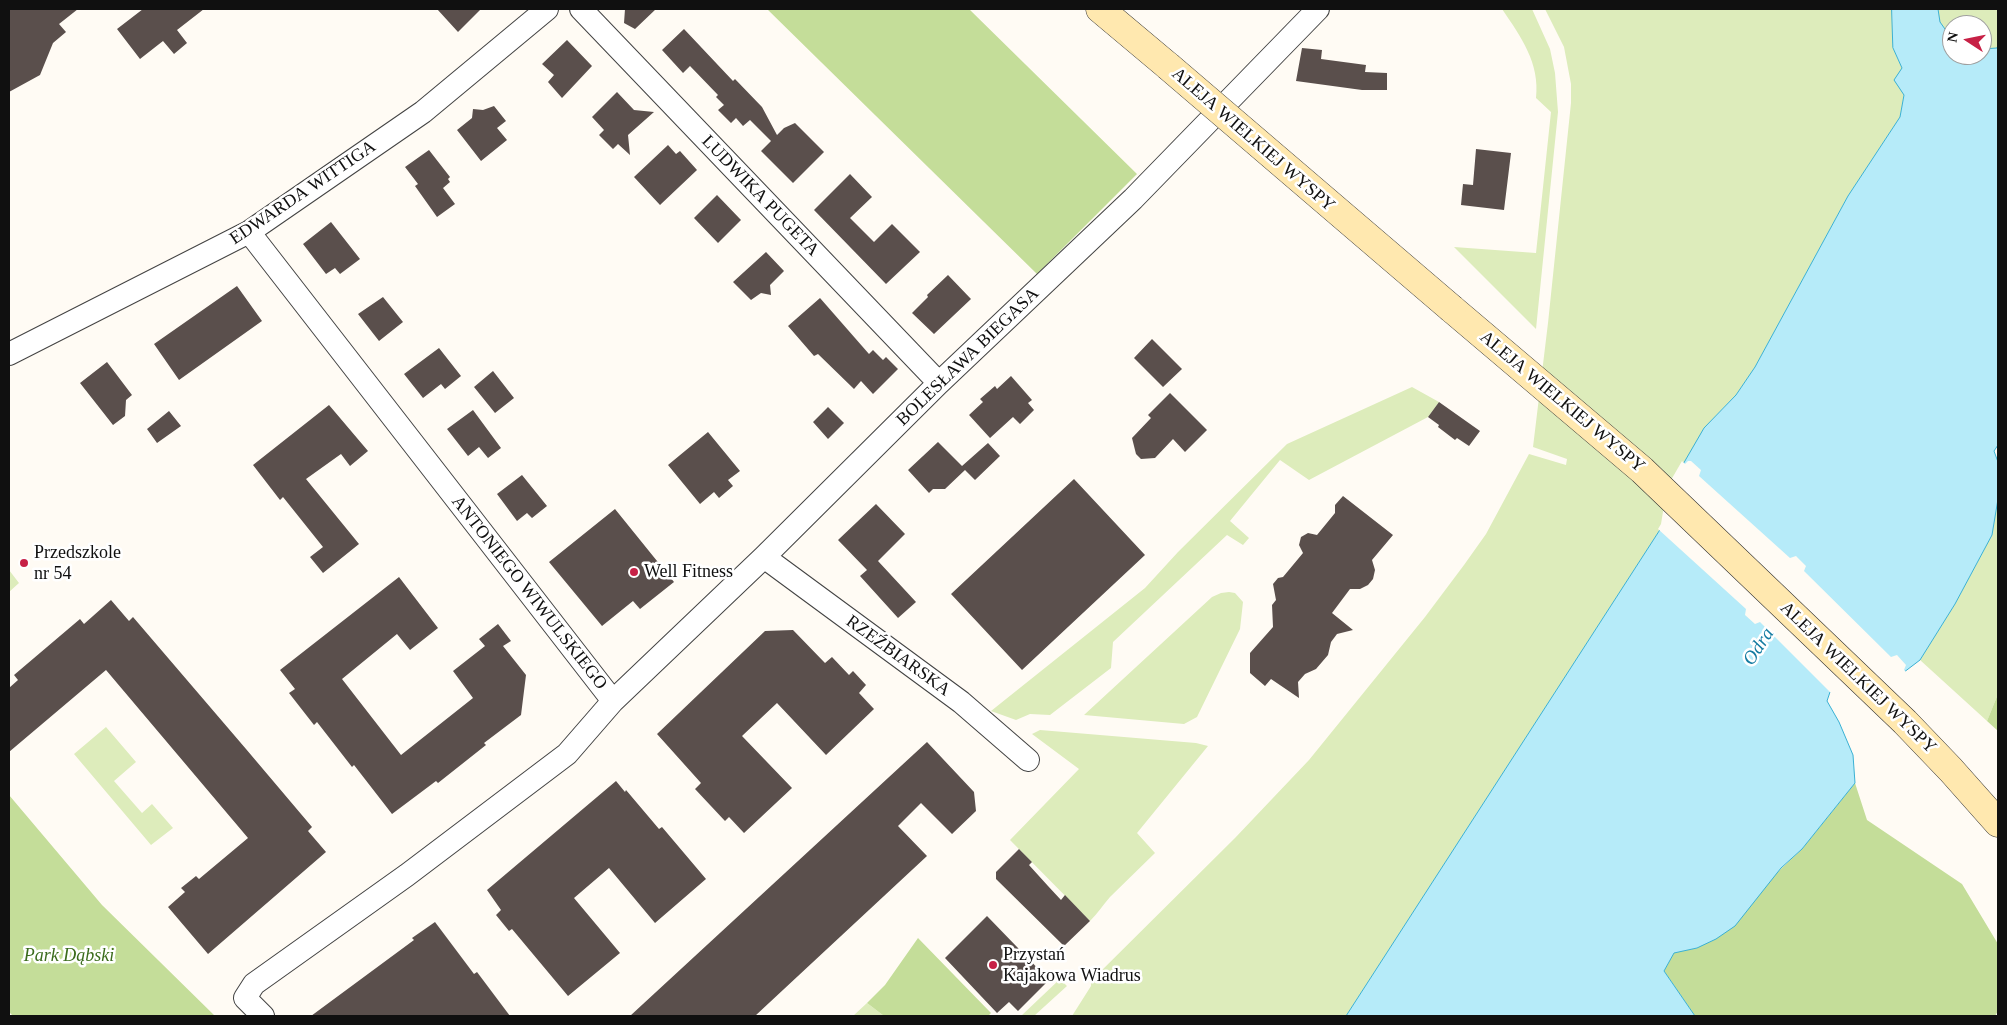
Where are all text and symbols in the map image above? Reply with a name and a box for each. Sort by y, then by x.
north arrow [1942,15,1992,65]
text: N [1944,31,1961,44]
street label: ALEJA WIELKIEJ WYSPY [1167,63,1339,217]
street label: LUDWIKA PUGETA [697,131,823,261]
street label: EDWARDA WITTIGA [226,136,380,250]
street label: BOLESŁAWA BIEGASA [892,283,1044,431]
street label: ALEJA WIELKIEJ WYSPY [1475,327,1649,477]
street label: ANTONIEGO WIWULSKIEGO [447,492,611,694]
place label: Przedszkole nr 54 [34,542,121,584]
marker: Przedszkole nr 54 [18,557,30,569]
place label: Well Fitness [644,561,733,583]
marker: Well Fitness [628,566,640,578]
street label: ALEJA WIELKIEJ WYSPY [1775,598,1941,758]
street label: RZEŹBIARSKA [841,611,955,701]
water label: Odra [1739,624,1779,670]
place label: Przystań Kajakowa Wiadrus [1003,944,1141,986]
park label: Park Dąbski [24,945,114,967]
marker: Przystań Kajakowa Wiadrus [987,959,999,971]

